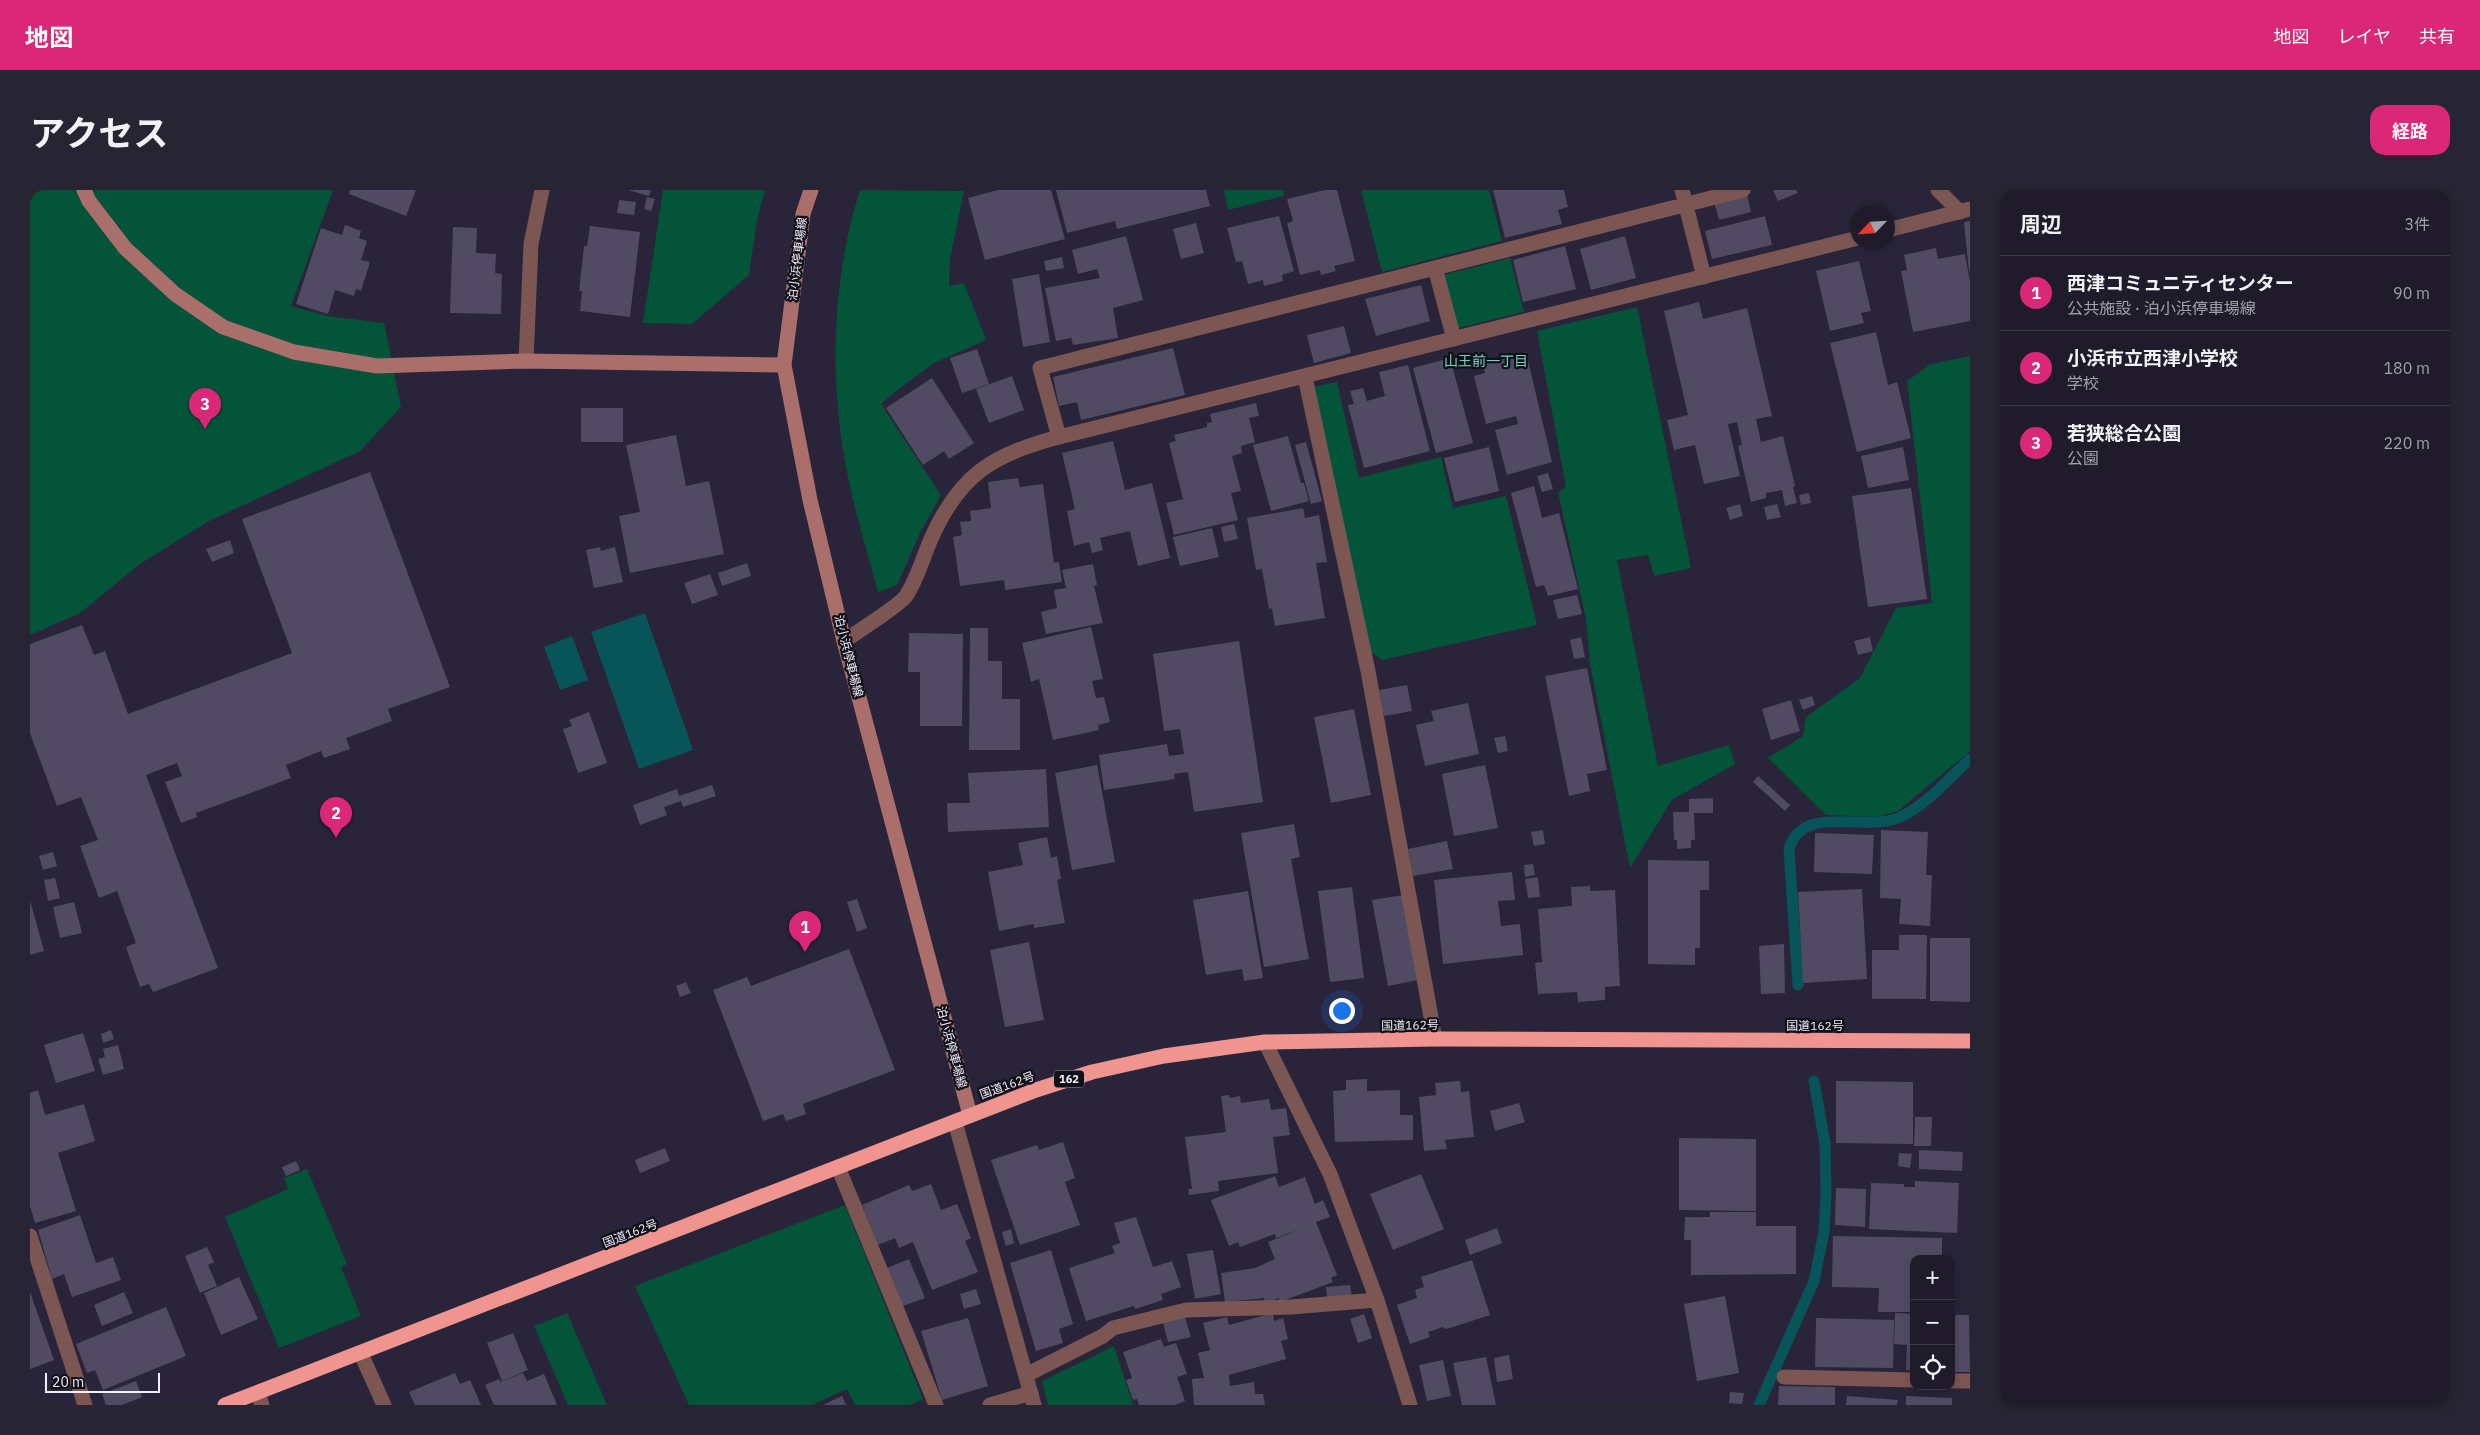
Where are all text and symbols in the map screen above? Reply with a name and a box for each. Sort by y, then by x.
text: 地図 [25,21,73,53]
text: 地図 [2274,25,2310,48]
text: レイヤ [2338,25,2391,48]
text: 共有 [2419,25,2455,48]
button: 経路 [2370,105,2450,155]
text: アクセス [30,110,168,156]
north arrow [1850,205,1895,250]
text: 周辺 [2020,210,2062,238]
text: 3件 [2404,214,2430,234]
street label: 泊小浜停車場線 [784,216,810,302]
text: 西津コミュニティセンター [2067,271,2294,295]
text: 1 [2031,283,2041,303]
text: 90 m [2393,283,2430,303]
text: 公共施設 · 泊小浜停車場線 [2067,298,2256,318]
text: 小浜市立西津小学校 [2067,346,2238,370]
district label: 山王前一丁目 [1444,352,1528,370]
text: 2 [2031,358,2041,378]
text: 180 m [2383,358,2430,378]
text: 学校 [2067,373,2099,393]
pin: 3 [189,388,221,429]
text: 若狭総合公園 [2067,421,2181,445]
text: 3 [2031,433,2041,453]
text: 220 m [2383,433,2430,453]
text: 公園 [2067,448,2099,468]
street label: 泊小浜停車場線 [832,613,866,699]
pin: 2 [320,797,352,838]
pin: 1 [789,911,821,952]
your location [1329,998,1355,1024]
street label: 泊小浜停車場線 [934,1004,970,1090]
street label: 国道162号 [1381,1017,1439,1033]
street label: 国道162号 [1786,1018,1844,1033]
street label: 国道162号 [977,1068,1037,1102]
road number: 162 [1054,1071,1084,1088]
street label: 国道162号 [600,1216,660,1250]
map controls [1910,1255,1955,1390]
button: + [1910,1255,1955,1300]
button: − [1910,1300,1955,1345]
button: locate [1910,1345,1955,1390]
scale bar [45,1370,160,1393]
text: 20 m [52,1373,84,1391]

